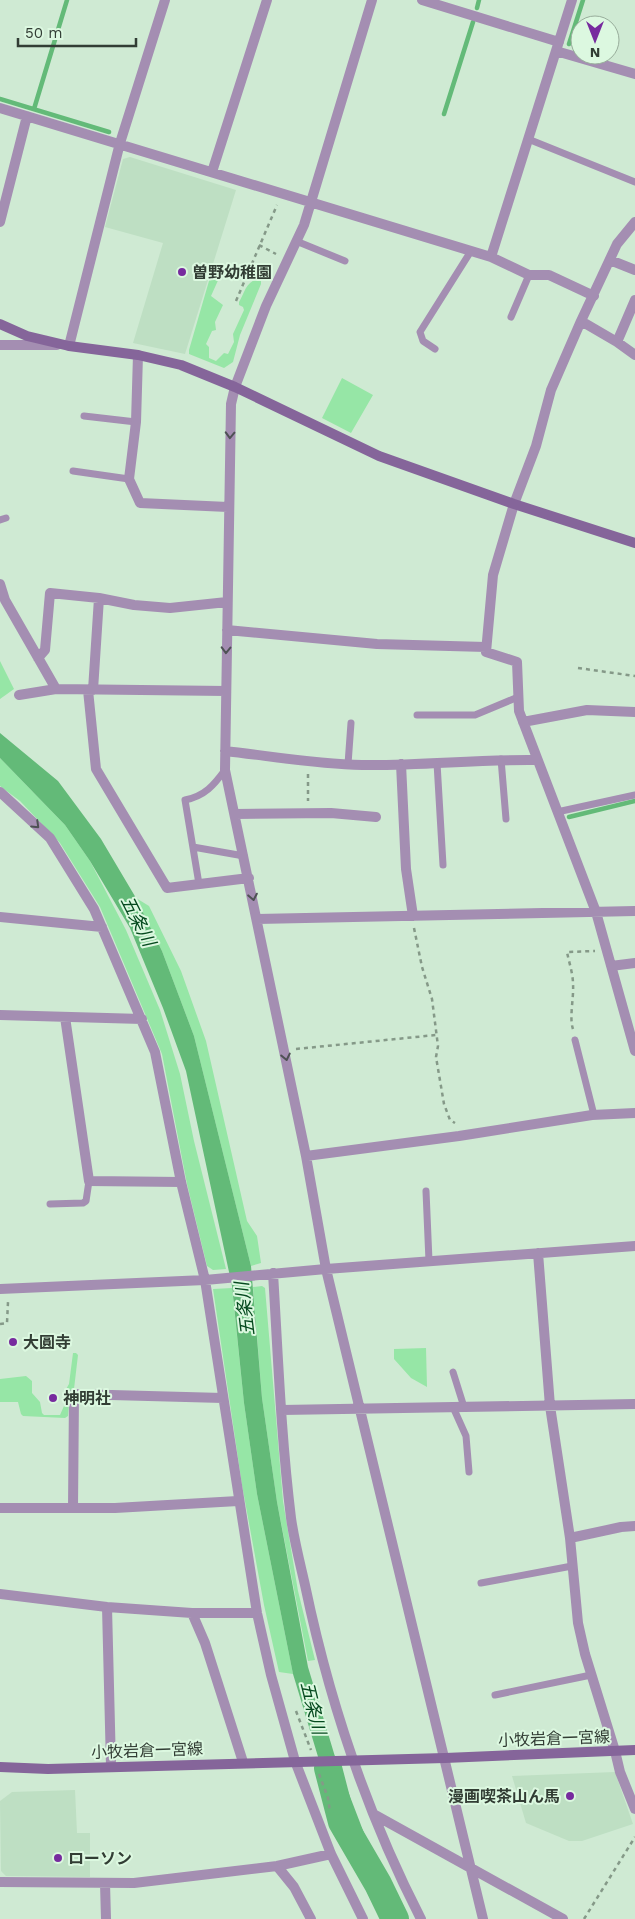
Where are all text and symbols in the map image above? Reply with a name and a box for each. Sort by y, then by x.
scale bar [18,15,135,47]
north arrow [570,15,620,65]
text: 50 m [25,24,62,42]
text: N [590,45,600,61]
place label: 曽野幼稚園 [192,263,272,282]
marker: 曽野幼稚園 [176,266,188,278]
one-way arrow [225,432,236,440]
one-way arrow [221,647,232,655]
one-way arrow [30,819,39,828]
water label: 五条川 [117,892,161,951]
one-way arrow [247,893,258,902]
one-way arrow [280,1052,290,1061]
water label: 五条川 [231,1279,258,1337]
place label: 大圓寺 [23,1333,71,1352]
marker: 大圓寺 [7,1336,19,1348]
place label: 神明社 [63,1389,111,1408]
marker: 神明社 [47,1392,59,1404]
water label: 五条川 [297,1679,331,1739]
street label: 小牧岩倉一宮線 [498,1727,610,1750]
street label: 小牧岩倉一宮線 [91,1739,203,1762]
place label: 漫画喫茶山ん馬 [448,1787,560,1806]
marker: 漫画喫茶山ん馬 [564,1790,576,1802]
place label: ローソン [68,1849,132,1868]
marker: ローソン [52,1852,64,1864]

